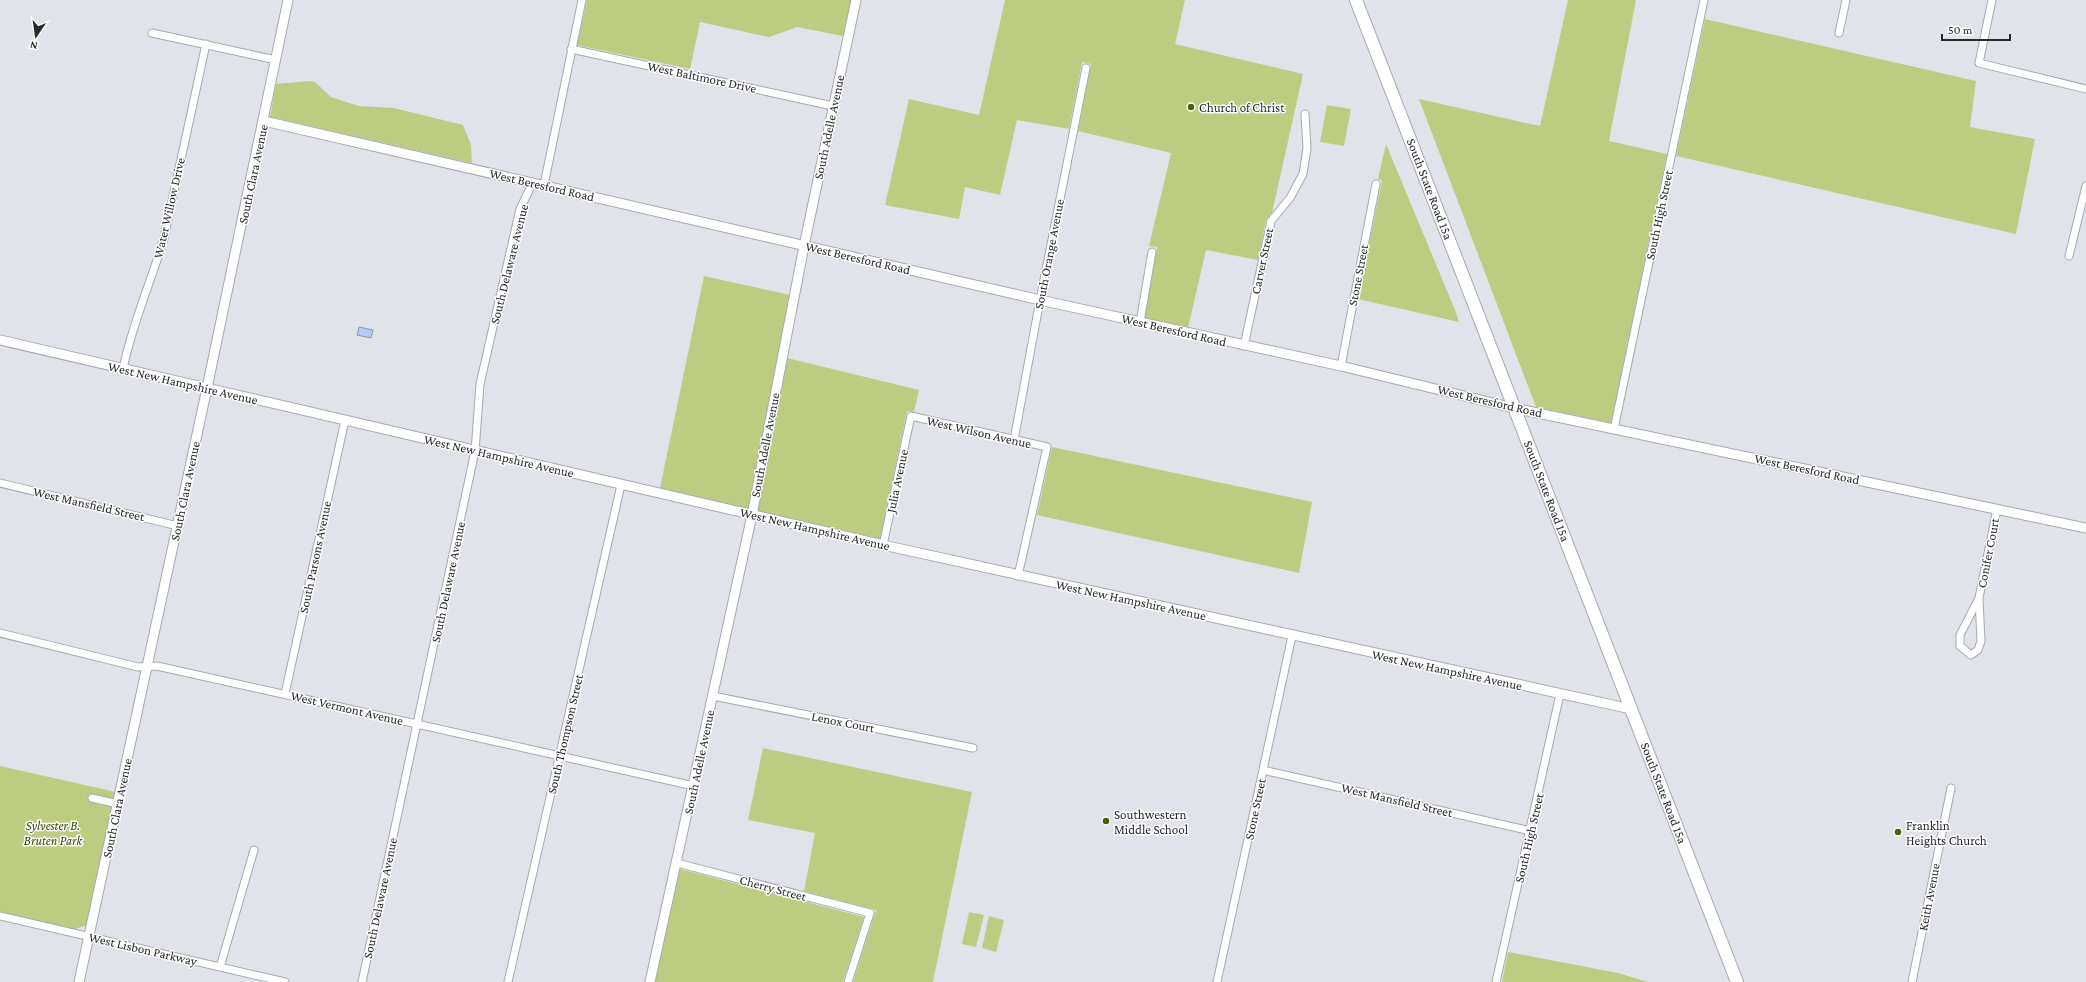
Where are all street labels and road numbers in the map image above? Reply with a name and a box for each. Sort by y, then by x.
street label: West Baltimore Drive [646,58,758,96]
street label: South Adelle Avenue [811,73,847,181]
street label: South Clara Avenue [235,123,271,225]
street label: South State Road 15a [1404,136,1456,242]
street label: Water Willow Drive [150,156,188,260]
street label: West Beresford Road [488,166,596,204]
street label: South High Street [1642,168,1676,261]
street label: South Orange Avenue [1031,197,1067,310]
street label: South Delaware Avenue [487,202,531,326]
street label: Carver Street [1248,226,1276,296]
street label: West Beresford Road [804,239,912,277]
street label: Stone Street [1345,242,1371,307]
street label: West Beresford Road [1120,311,1228,349]
street label: West New Hampshire Avenue [107,358,260,408]
street label: West Beresford Road [1436,382,1544,420]
street label: South Adelle Avenue [747,391,783,499]
street label: West Wilson Avenue [925,413,1033,451]
street label: West New Hampshire Avenue [423,431,576,481]
street label: South State Road 15a [1521,438,1573,544]
street label: South Clara Avenue [167,440,203,542]
street label: Julia Avenue [883,448,911,515]
street label: West Beresford Road [1753,451,1861,488]
street label: West Mansfield Street [32,484,147,524]
street label: South Parsons Avenue [296,499,334,615]
street label: West New Hampshire Avenue [739,504,892,554]
street label: Conifer Court [1974,516,2002,589]
street label: South Delaware Avenue [428,520,468,644]
street label: West New Hampshire Avenue [1055,577,1208,623]
street label: West New Hampshire Avenue [1371,647,1524,693]
street label: South Thompson Street [544,672,586,795]
street label: West Vermont Avenue [289,688,405,728]
street label: South Adelle Avenue [681,708,717,816]
street label: Lenox Court [810,709,876,736]
street label: South State Road 15a [1638,740,1690,846]
street label: South Clara Avenue [99,757,135,859]
street label: Stone Street [1241,776,1269,841]
street label: West Mansfield Street [1340,780,1455,820]
street label: South High Street [1511,791,1547,884]
street label: South Delaware Avenue [360,836,400,960]
street label: Keith Avenue [1915,862,1943,932]
street label: Cherry Street [738,872,809,904]
street label: West Lisbon Parkway [87,929,200,969]

